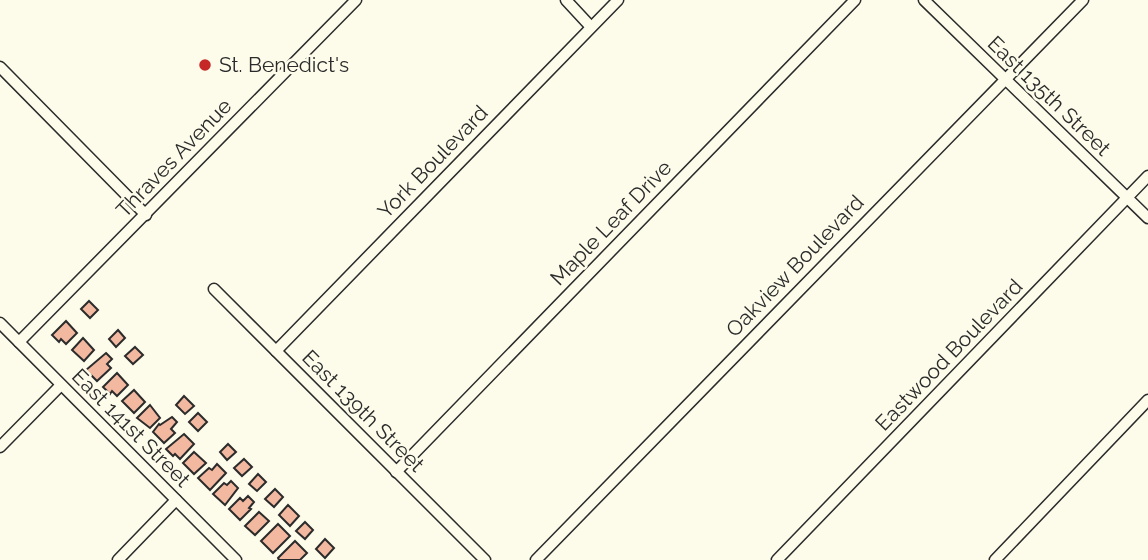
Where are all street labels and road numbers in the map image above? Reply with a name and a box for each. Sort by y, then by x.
street label: East 135th Street [983,31,1116,161]
street label: Thraves Avenue [111,93,237,222]
street label: York Boulevard [372,100,493,223]
street label: Maple Leaf Drive [545,155,677,290]
street label: Oakview Boulevard [721,190,869,342]
street label: Eastwood Boulevard [870,274,1027,436]
street label: East 139th Street [297,345,429,477]
street label: East 141st Street [67,363,196,492]

